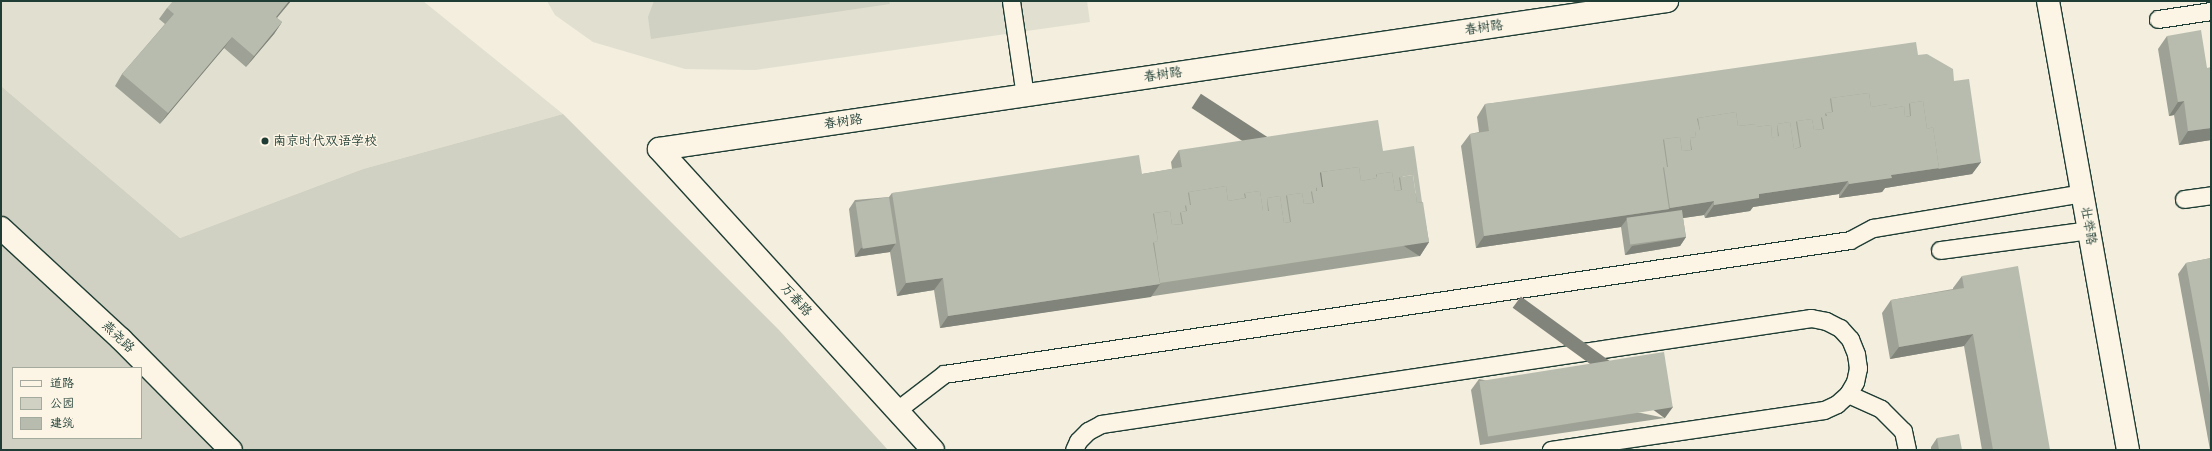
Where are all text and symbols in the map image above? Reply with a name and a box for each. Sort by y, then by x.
street label: 春树路 [1464,18,1504,38]
street label: 春树路 [1143,65,1183,85]
street label: 春树路 [823,112,863,132]
place label: 南京时代双语学校 [273,133,377,149]
marker: 南京时代双语学校 [260,136,270,146]
street label: 壮举路 [2077,205,2099,247]
street label: 万春路 [777,280,815,320]
street label: 燕尧路 [99,318,137,356]
legend [12,367,142,439]
text: 道路 [50,375,74,392]
text: 公园 [50,395,74,412]
text: 建筑 [50,415,74,432]

